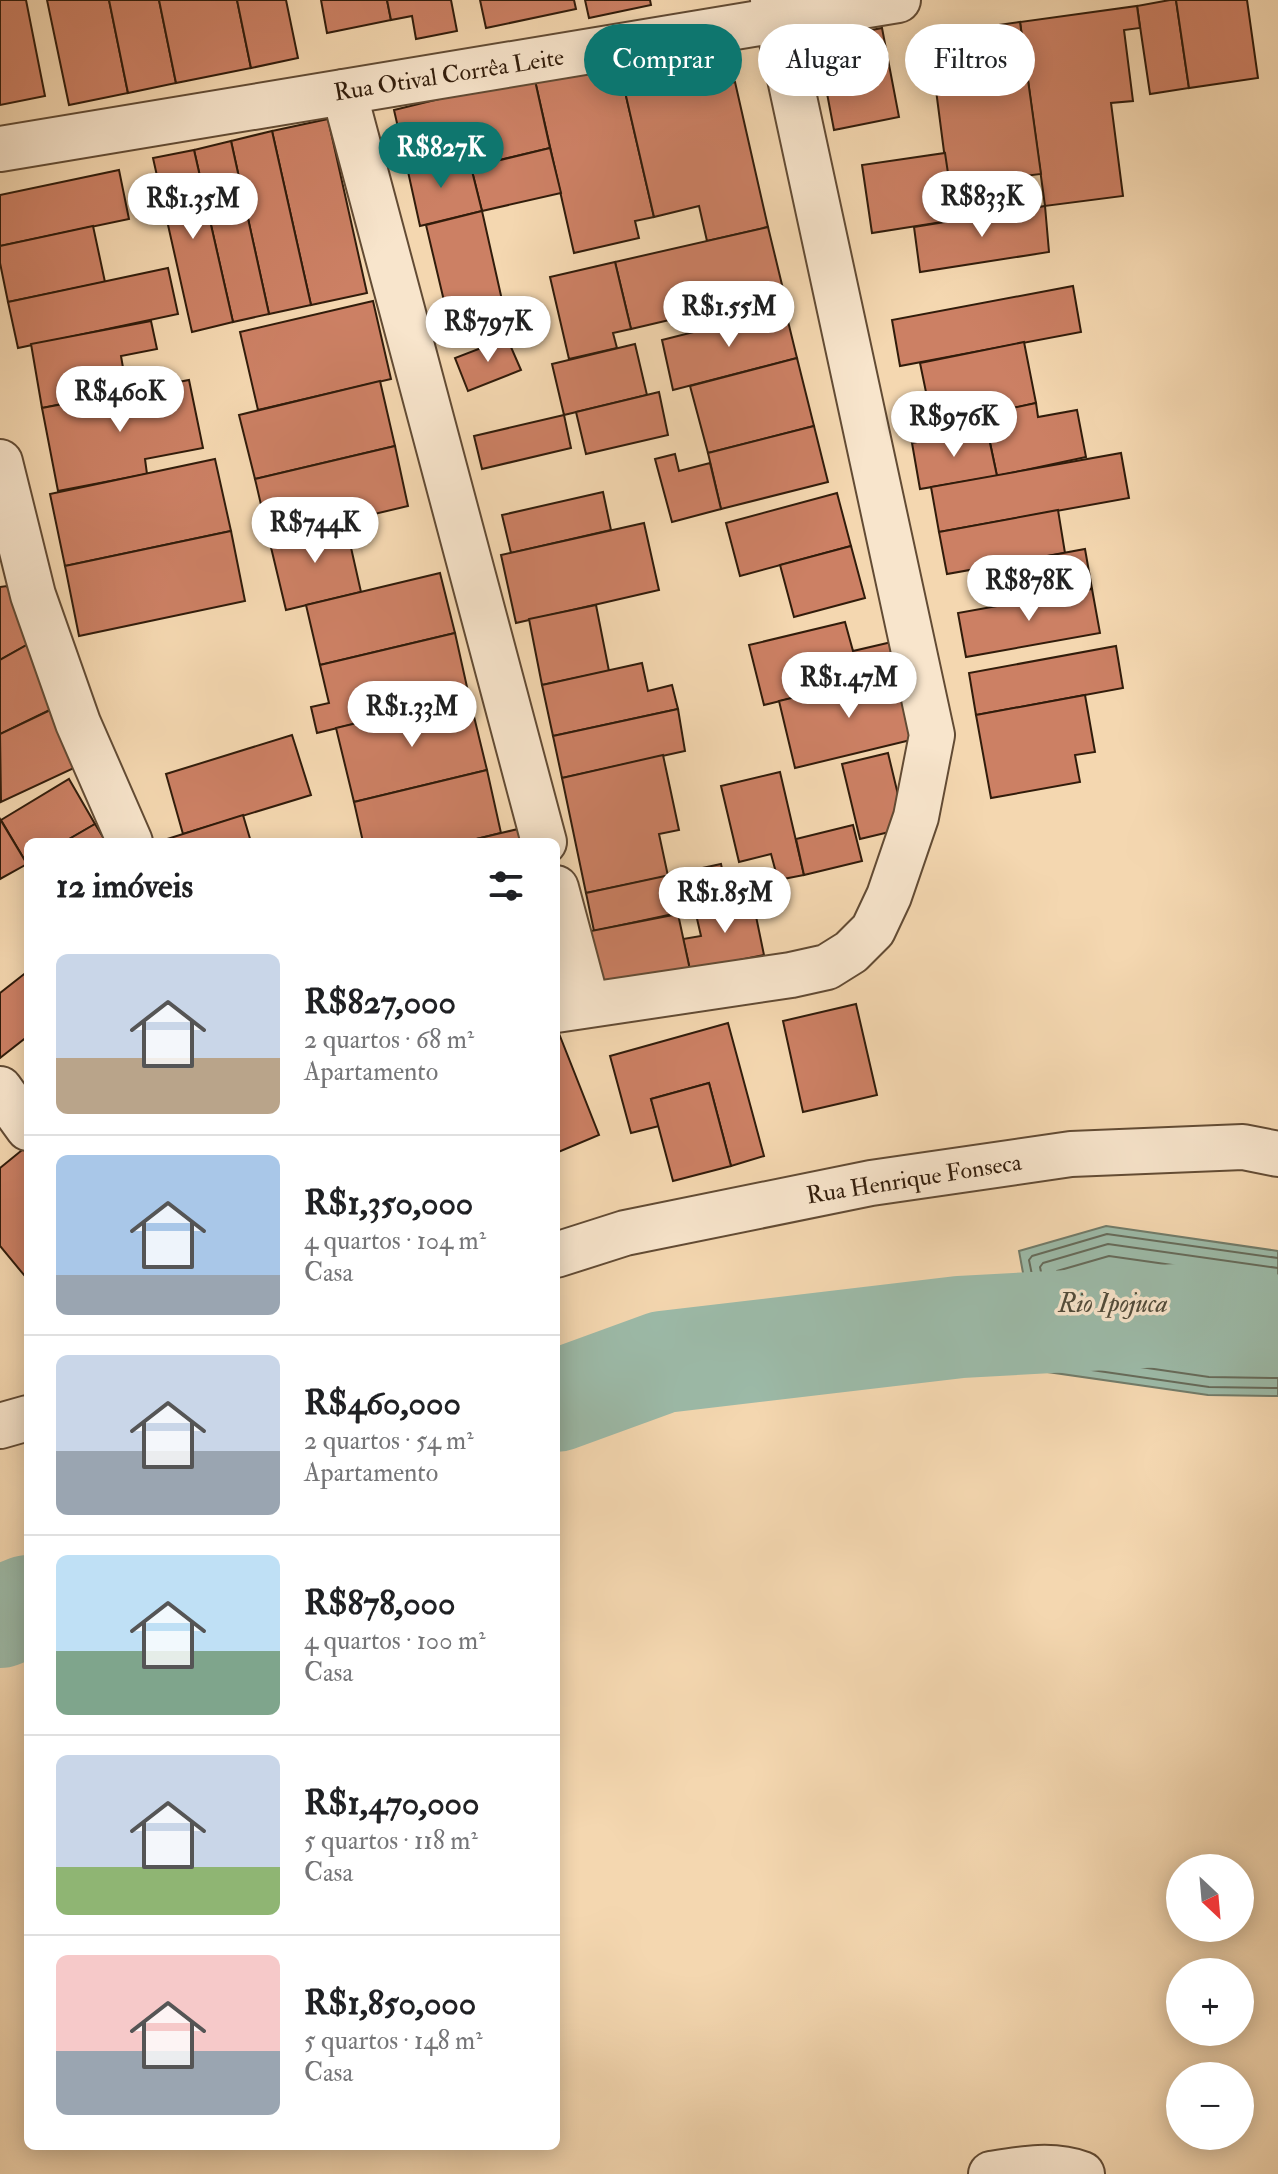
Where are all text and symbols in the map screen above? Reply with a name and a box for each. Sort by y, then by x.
chip: Comprar [584,24,742,96]
chip: Alugar [758,24,889,96]
chip: Filtros [905,24,1035,96]
street label: Rua Otival Corrêa Leite [332,42,566,108]
pin: R$827K [376,122,506,190]
text: R$827K [397,132,485,164]
pin: R$833K [917,171,1047,239]
pin: R$1.35M [119,173,267,241]
text: R$833K [940,181,1024,213]
text: R$1.35M [146,183,240,215]
pin: R$1.55M [655,281,803,349]
text: R$1.55M [681,291,777,323]
pin: R$797K [423,296,553,364]
text: R$797K [444,306,532,338]
pin: R$460K [55,366,185,434]
text: R$460K [74,376,166,408]
pin: R$976K [889,391,1019,459]
text: R$976K [909,401,999,433]
pin: R$744K [250,497,380,565]
text: R$744K [270,507,360,539]
pin: R$878K [964,555,1094,623]
text: R$878K [985,565,1073,597]
pin: R$1.47M [775,652,923,720]
text: R$1.47M [800,662,898,694]
pin: R$1.33M [338,681,486,749]
text: R$1.33M [366,691,458,723]
icon: filters [484,864,528,908]
text: 12 imóveis [56,865,193,908]
pin: R$1.85M [651,867,799,935]
text: R$1.85M [677,877,773,909]
text: R$827,000 [304,981,456,1024]
icon: home [120,986,216,1082]
text: 2 quartos · 68 m² [304,1024,474,1056]
text: Apartamento [304,1056,438,1088]
street label: Rua Henrique Fonseca [804,1147,1025,1211]
text: R$1,350,000 [304,1182,473,1225]
icon: home [120,1187,216,1283]
text: 4 quartos · 104 m² [304,1225,486,1257]
text: Casa [304,1257,353,1289]
water label: Rio Ipojuca [1057,1288,1168,1320]
text: R$460,000 [304,1382,461,1425]
icon: home [120,1387,216,1483]
text: 2 quartos · 54 m² [304,1425,474,1457]
text: Apartamento [304,1457,438,1489]
text: R$878,000 [304,1582,455,1625]
icon: home [120,1587,216,1683]
text: 4 quartos · 100 m² [304,1625,485,1657]
text: Casa [304,1657,353,1689]
text: R$1,470,000 [304,1782,479,1825]
icon: home [120,1787,216,1883]
text: 5 quartos · 118 m² [304,1825,478,1857]
north arrow [1166,1854,1254,1942]
map controls [1166,1854,1254,2150]
text: Casa [304,1857,353,1889]
button: + [1166,1958,1254,2046]
text: R$1,850,000 [304,1982,476,2025]
icon: home [120,1987,216,2083]
text: 5 quartos · 148 m² [304,2025,483,2057]
text: Casa [304,2057,353,2089]
button: − [1166,2062,1254,2150]

